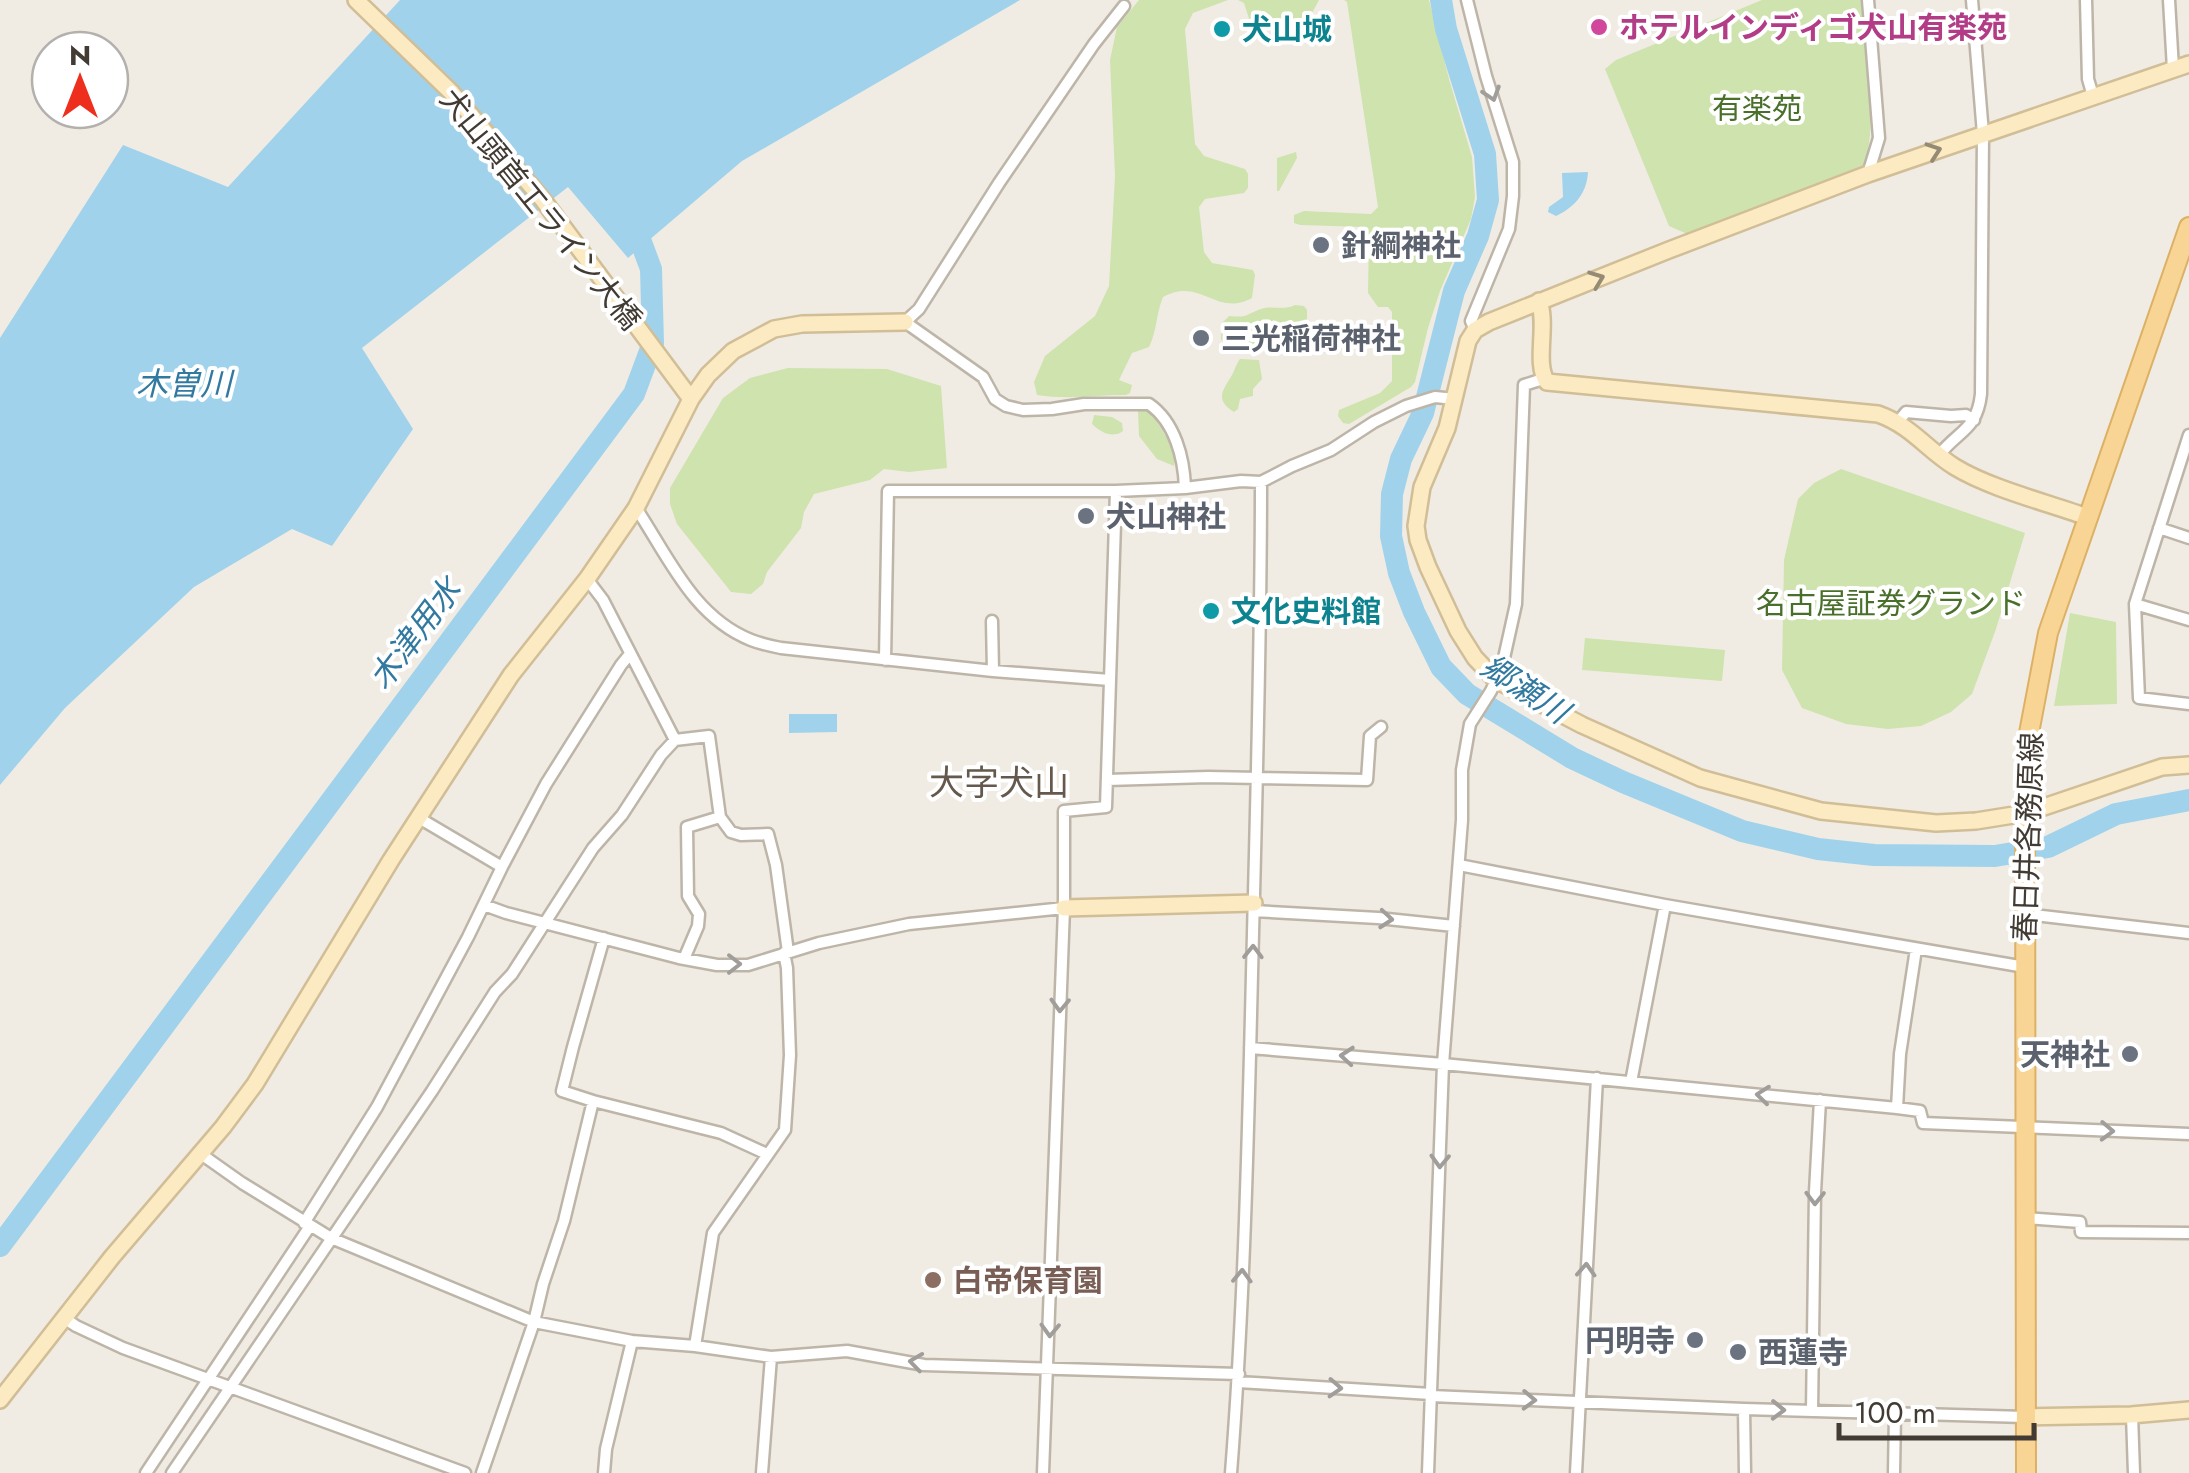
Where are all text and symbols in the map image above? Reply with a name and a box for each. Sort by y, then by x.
place label: ホテルインディゴ犬山有楽苑 [1619,6,2007,49]
place label: 犬山城 [1242,8,1332,51]
marker: ホテルインディゴ犬山有楽苑 [1588,16,1610,38]
marker: 犬山城 [1211,18,1233,40]
north arrow [30,30,130,130]
text: N [69,35,91,76]
street label: 犬山頭首工ライン大橋 [430,79,652,339]
one-way arrow [1480,85,1500,102]
park label: 有楽苑 [1712,87,1802,130]
one-way arrow [1924,142,1941,163]
place label: 針綱神社 [1341,224,1461,267]
marker: 針綱神社 [1310,234,1332,256]
one-way arrow [1587,271,1605,291]
place label: 三光稲荷神社 [1221,317,1401,360]
marker: 三光稲荷神社 [1190,327,1212,349]
water label: 木曽川 [136,361,235,407]
place label: 犬山神社 [1106,495,1226,538]
marker: 犬山神社 [1075,505,1097,527]
water label: 木津用水 [358,567,474,699]
park label: 名古屋証券グランド [1756,582,2026,625]
place label: 文化史料館 [1231,590,1381,633]
marker: 文化史料館 [1200,600,1222,622]
water label: 郷瀬川 [1472,644,1580,736]
street label: 春日井各務原線 [2003,731,2053,943]
district label: 大字犬山 [929,758,1069,808]
one-way arrow [1378,908,1394,930]
one-way arrow [1242,943,1263,959]
one-way arrow [726,953,742,975]
one-way arrow [1050,998,1071,1014]
place label: 天神社 [2020,1033,2110,1076]
marker: 天神社 [2119,1043,2141,1065]
one-way arrow [1338,1046,1354,1068]
one-way arrow [1754,1084,1770,1106]
one-way arrow [2099,1121,2115,1142]
one-way arrow [1430,1154,1451,1170]
one-way arrow [1804,1190,1826,1206]
place label: 白帝保育園 [953,1259,1103,1302]
one-way arrow [1575,1261,1596,1277]
one-way arrow [1232,1268,1253,1284]
marker: 白帝保育園 [922,1269,944,1291]
place label: 円明寺 [1585,1319,1675,1362]
one-way arrow [1039,1323,1060,1339]
marker: 円明寺 [1684,1329,1706,1351]
place label: 西蓮寺 [1758,1331,1848,1374]
marker: 西蓮寺 [1727,1341,1749,1363]
one-way arrow [908,1353,925,1374]
one-way arrow [1327,1377,1343,1398]
scale bar [1839,1378,2034,1440]
one-way arrow [1521,1389,1537,1410]
text: 100 m [1854,1391,1936,1434]
one-way arrow [1771,1399,1787,1420]

